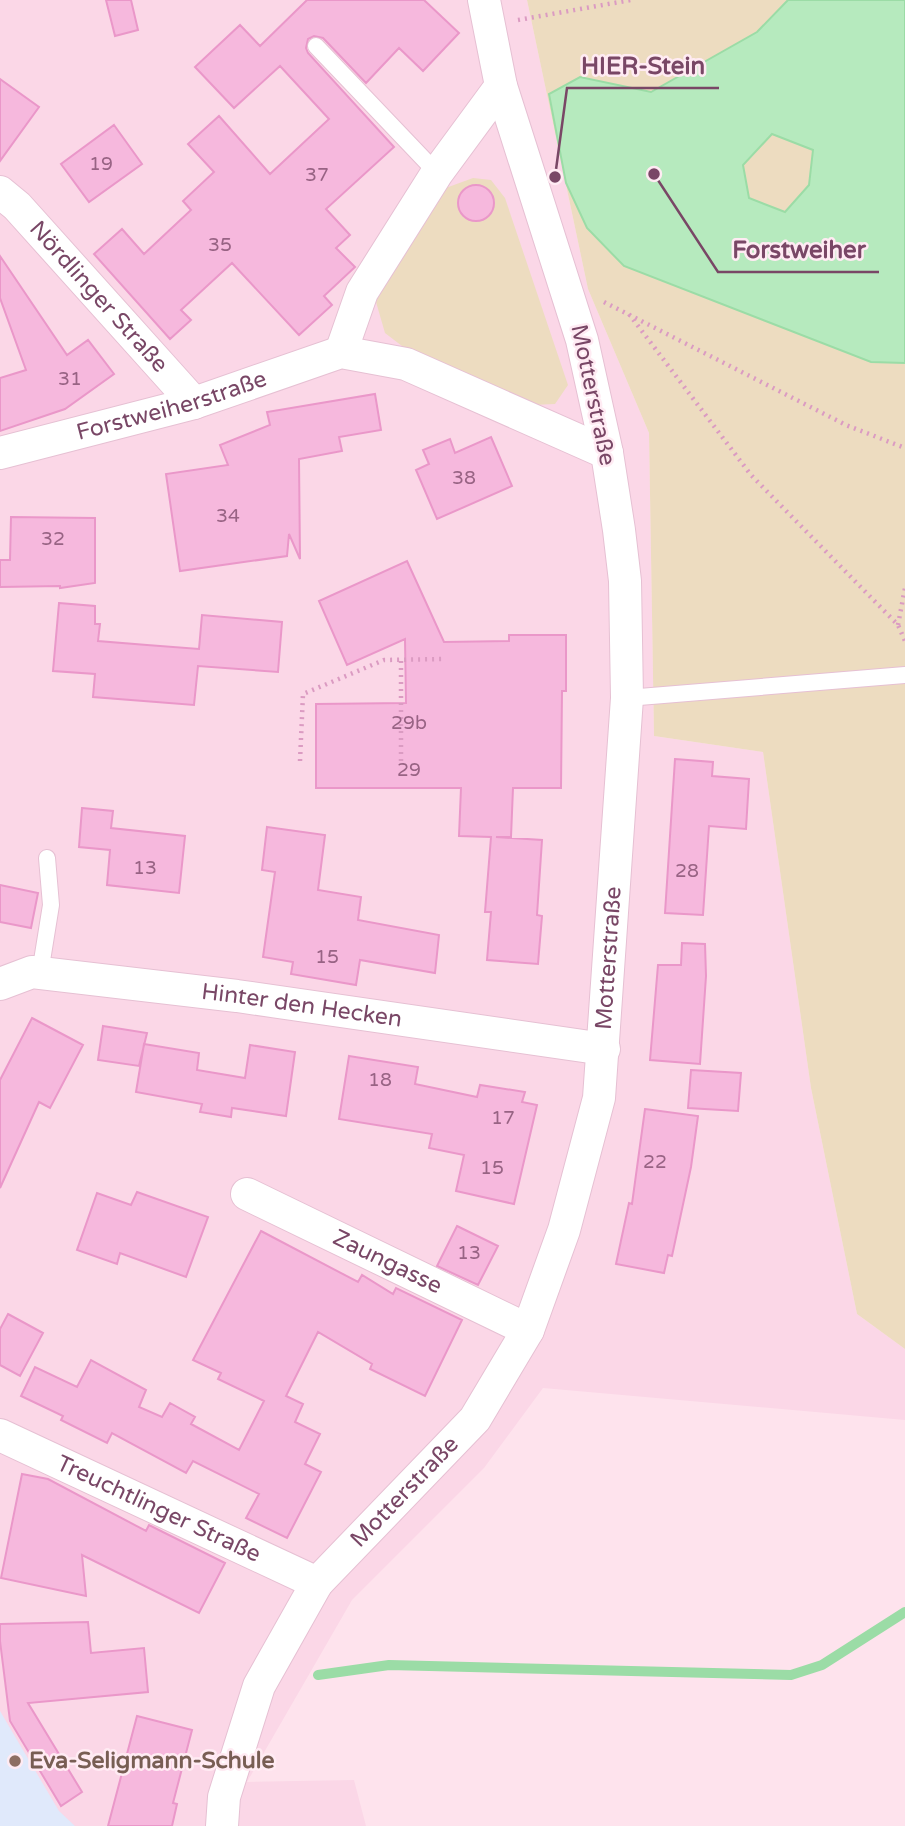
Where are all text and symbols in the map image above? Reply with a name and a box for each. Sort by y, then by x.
callout: HIER-Stein [567,43,719,88]
text: HIER-Stein [581,52,705,81]
house number: 19 [89,153,113,175]
house number: 37 [305,164,329,186]
street label: Nördlinger Straße [23,215,174,378]
callout: Forstweiher [718,227,879,272]
house number: 35 [208,234,232,256]
text: Forstweiher [732,236,867,265]
street label: Motterstraße [564,322,622,468]
street label: Forstweiherstraße [74,365,270,447]
house number: 31 [58,368,82,390]
house number: 38 [452,467,476,489]
house number: 34 [216,505,240,527]
house number: 32 [41,528,65,550]
house number: 29b [391,712,427,734]
house number: 29 [397,759,421,781]
house number: 13 [133,857,157,879]
house number: 28 [675,860,699,882]
street label: Motterstraße [590,886,628,1031]
house number: 15 [315,946,339,968]
street label: Hinter den Hecken [200,978,404,1034]
house number: 18 [368,1069,392,1091]
house number: 17 [491,1107,515,1129]
house number: 22 [643,1151,667,1173]
house number: 15 [480,1157,504,1179]
street label: Zaungasse [328,1224,447,1300]
house number: 13 [457,1242,481,1264]
street label: Motterstraße [345,1431,465,1553]
street label: Treuchtlinger Straße [52,1449,265,1569]
place label: Eva-Seligmann-Schule [29,1747,274,1775]
marker: Eva-Seligmann-Schule [7,1753,23,1769]

